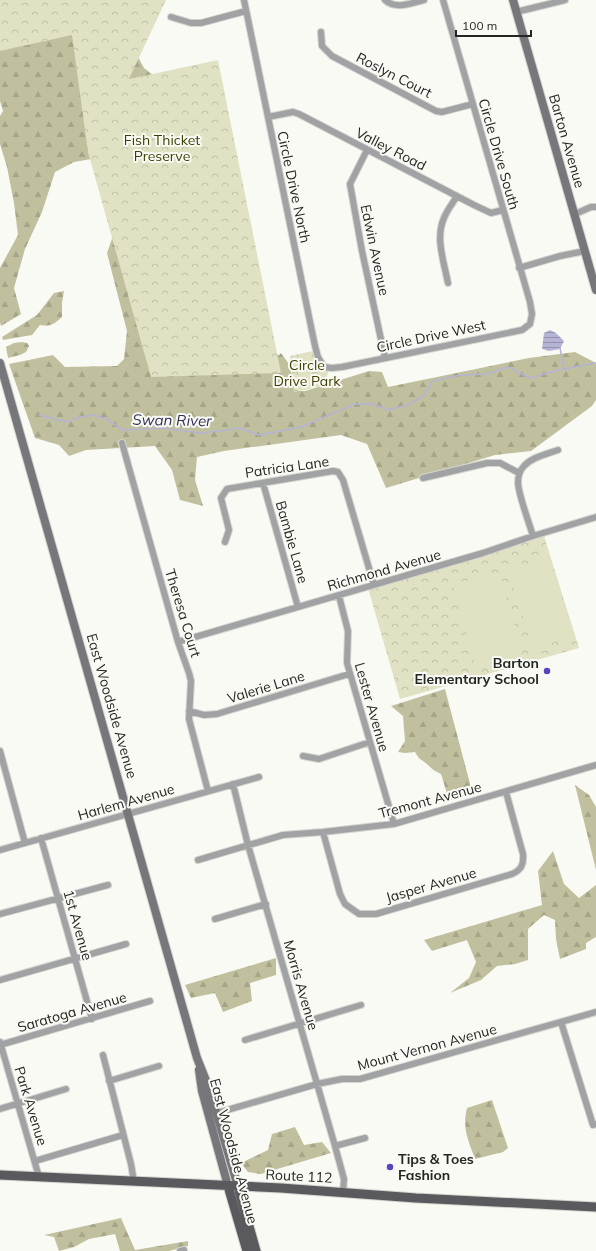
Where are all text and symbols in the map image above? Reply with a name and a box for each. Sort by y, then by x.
scale bar [456,12,531,38]
text: 100 m [462,18,497,33]
street label: Roslyn Court [353,48,435,102]
street label: Barton Avenue [545,92,589,190]
street label: Circle Drive South [475,96,523,212]
street label: Valley Road [353,124,429,174]
street label: Circle Drive North [273,129,315,245]
park label: Fish Thicket Preserve [124,131,200,165]
street label: Edwin Avenue [357,203,393,297]
street label: Circle Drive West [375,316,487,356]
park label: Circle Drive Park [274,356,341,390]
water label: Swan River [132,410,212,430]
street label: Patricia Lane [244,452,330,482]
street label: Bambie Lane [272,499,312,585]
street label: Richmond Avenue [325,545,443,595]
street label: Theresa Court [161,567,205,659]
street label: East Woodside Avenue [83,632,141,780]
place label: Barton Elementary School [415,654,539,688]
street label: Lester Avenue [351,660,393,754]
marker: Barton Elementary School [542,666,552,676]
street label: Valerie Lane [225,667,307,707]
street label: Tremont Avenue [377,778,483,822]
street label: Harlem Avenue [76,780,176,824]
street label: Jasper Avenue [384,863,478,907]
street label: 1st Avenue [59,888,97,962]
street label: Morris Avenue [280,938,322,1032]
street label: Saratoga Avenue [15,988,129,1036]
street label: Mount Vernon Avenue [355,1020,499,1074]
street label: Park Avenue [10,1064,52,1148]
street label: East Woodside Avenue [206,1076,262,1226]
place label: Tips & Toes Fashion [398,1150,474,1184]
marker: Tips & Toes Fashion [385,1162,395,1172]
street label: Route 112 [265,1165,333,1187]

